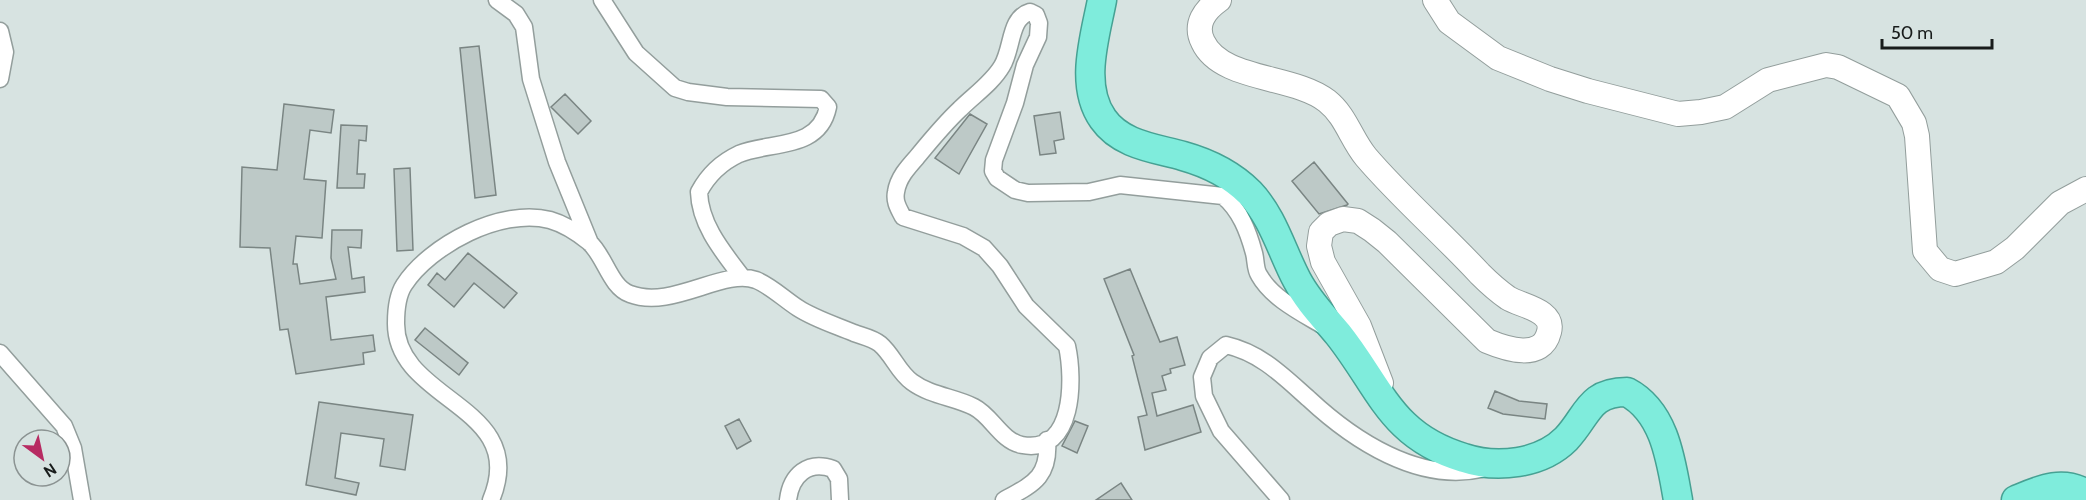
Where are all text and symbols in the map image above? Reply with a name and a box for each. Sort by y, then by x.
scale bar [1882,12,1992,50]
text: 50 m [1891,22,1933,44]
north arrow [12,428,72,488]
text: N [40,459,60,481]

